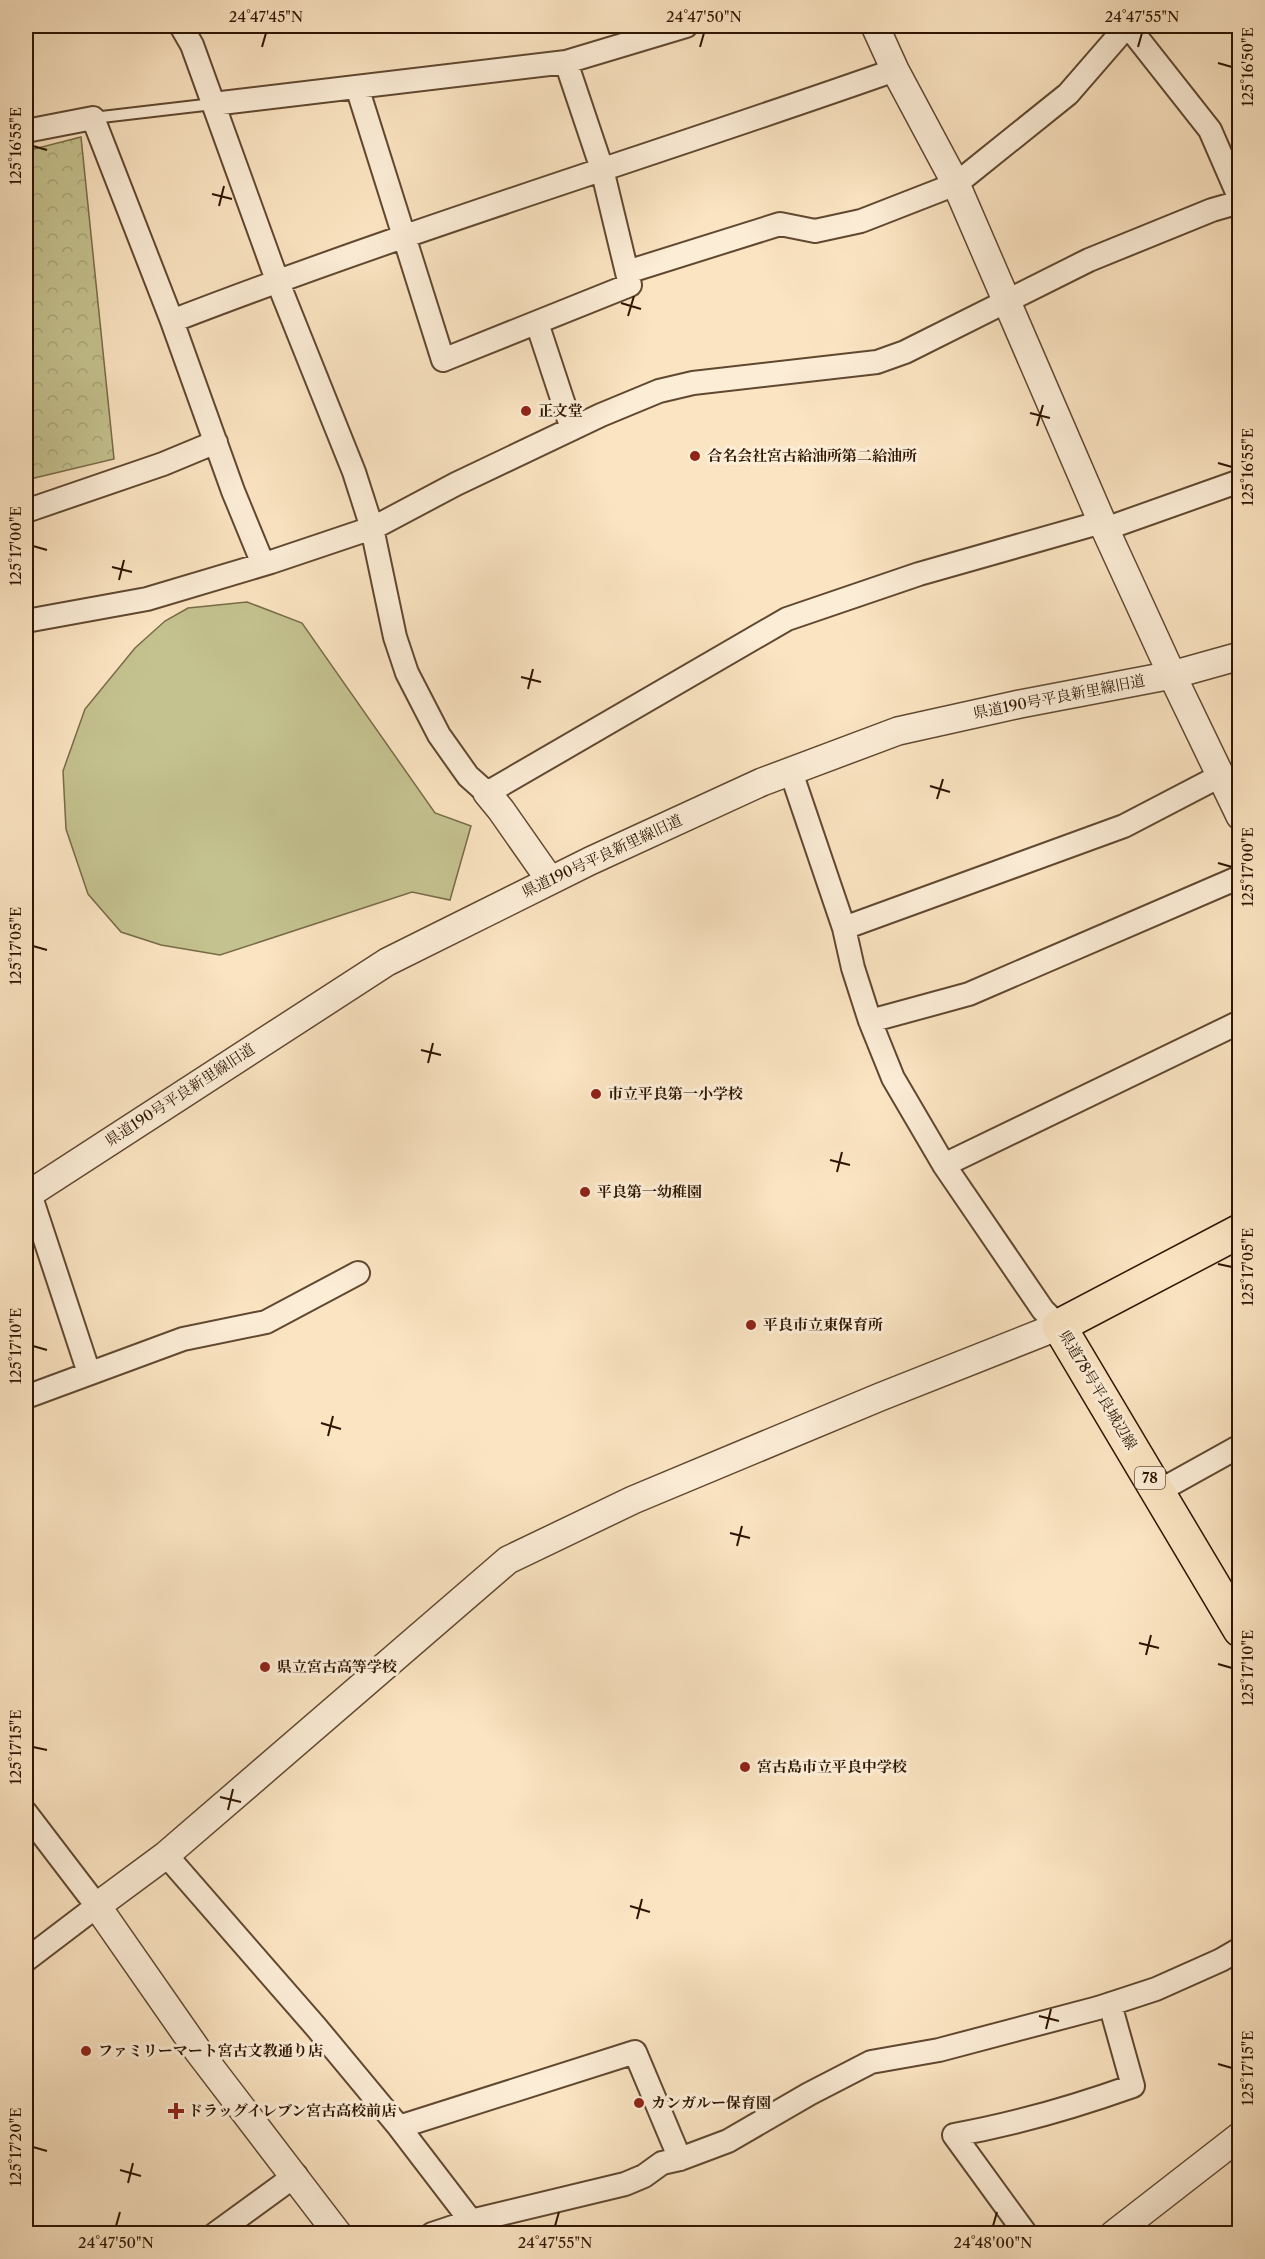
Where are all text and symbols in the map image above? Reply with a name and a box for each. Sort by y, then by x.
text: 24°47'45"N [229,7,303,26]
text: 24°47'50"N [666,7,742,26]
text: 24°47'55"N [1105,7,1179,26]
text: 125°16'50"E [1238,27,1257,107]
text: 125°16'55"E [6,107,25,185]
place label: 正文堂 [538,401,583,420]
marker: 正文堂 [519,404,533,418]
text: 125°16'55"E [1238,428,1257,506]
place label: 合名会社宮古給油所第二給油所 [707,446,917,465]
marker: 合名会社宮古給油所第二給油所 [688,449,702,463]
text: 125°17'00"E [6,506,25,586]
street label: 県道190号平良新里線旧道 [971,671,1146,722]
street label: 県道190号平良新里線旧道 [519,810,685,901]
text: 125°17'00"E [1238,827,1257,907]
text: 125°17'05"E [6,907,25,985]
street label: 県道190号平良新里線旧道 [101,1039,258,1150]
place label: 市立平良第一小学校 [608,1084,743,1103]
marker: 市立平良第一小学校 [589,1087,603,1101]
place label: 平良第一幼稚園 [597,1182,702,1201]
marker: 平良第一幼稚園 [578,1185,592,1199]
text: 125°17'05"E [1238,1228,1257,1306]
text: 125°17'10"E [6,1308,25,1384]
place label: 平良市立東保育所 [763,1315,883,1334]
marker: 平良市立東保育所 [744,1318,758,1332]
street label: 県道78号平良城辺線 [1055,1326,1142,1453]
road number: 78 [1135,1467,1165,1489]
text: 125°17'10"E [1238,1630,1257,1706]
place label: 県立宮古高等学校 [277,1657,397,1676]
marker: 県立宮古高等学校 [258,1660,272,1674]
text: 125°17'15"E [6,1709,25,1785]
place label: 宮古島市立平良中学校 [757,1757,907,1776]
marker: 宮古島市立平良中学校 [738,1760,752,1774]
text: 125°17'15"E [1238,2030,1257,2106]
place label: ファミリーマート宮古文教通り店 [98,2041,323,2060]
marker: ファミリーマート宮古文教通り店 [79,2044,93,2058]
place label: カンガルー保育園 [651,2093,771,2112]
marker: カンガルー保育園 [632,2096,646,2110]
place label: ドラッグイレブン宮古高校前店 [188,2101,396,2120]
marker: ドラッグイレブン宮古高校前店 [169,2104,183,2118]
text: 125°17'20"E [6,2107,25,2187]
text: 24°47'50"N [78,2233,154,2252]
text: 24°47'55"N [518,2233,592,2252]
text: 24°48'00"N [954,2233,1032,2252]

